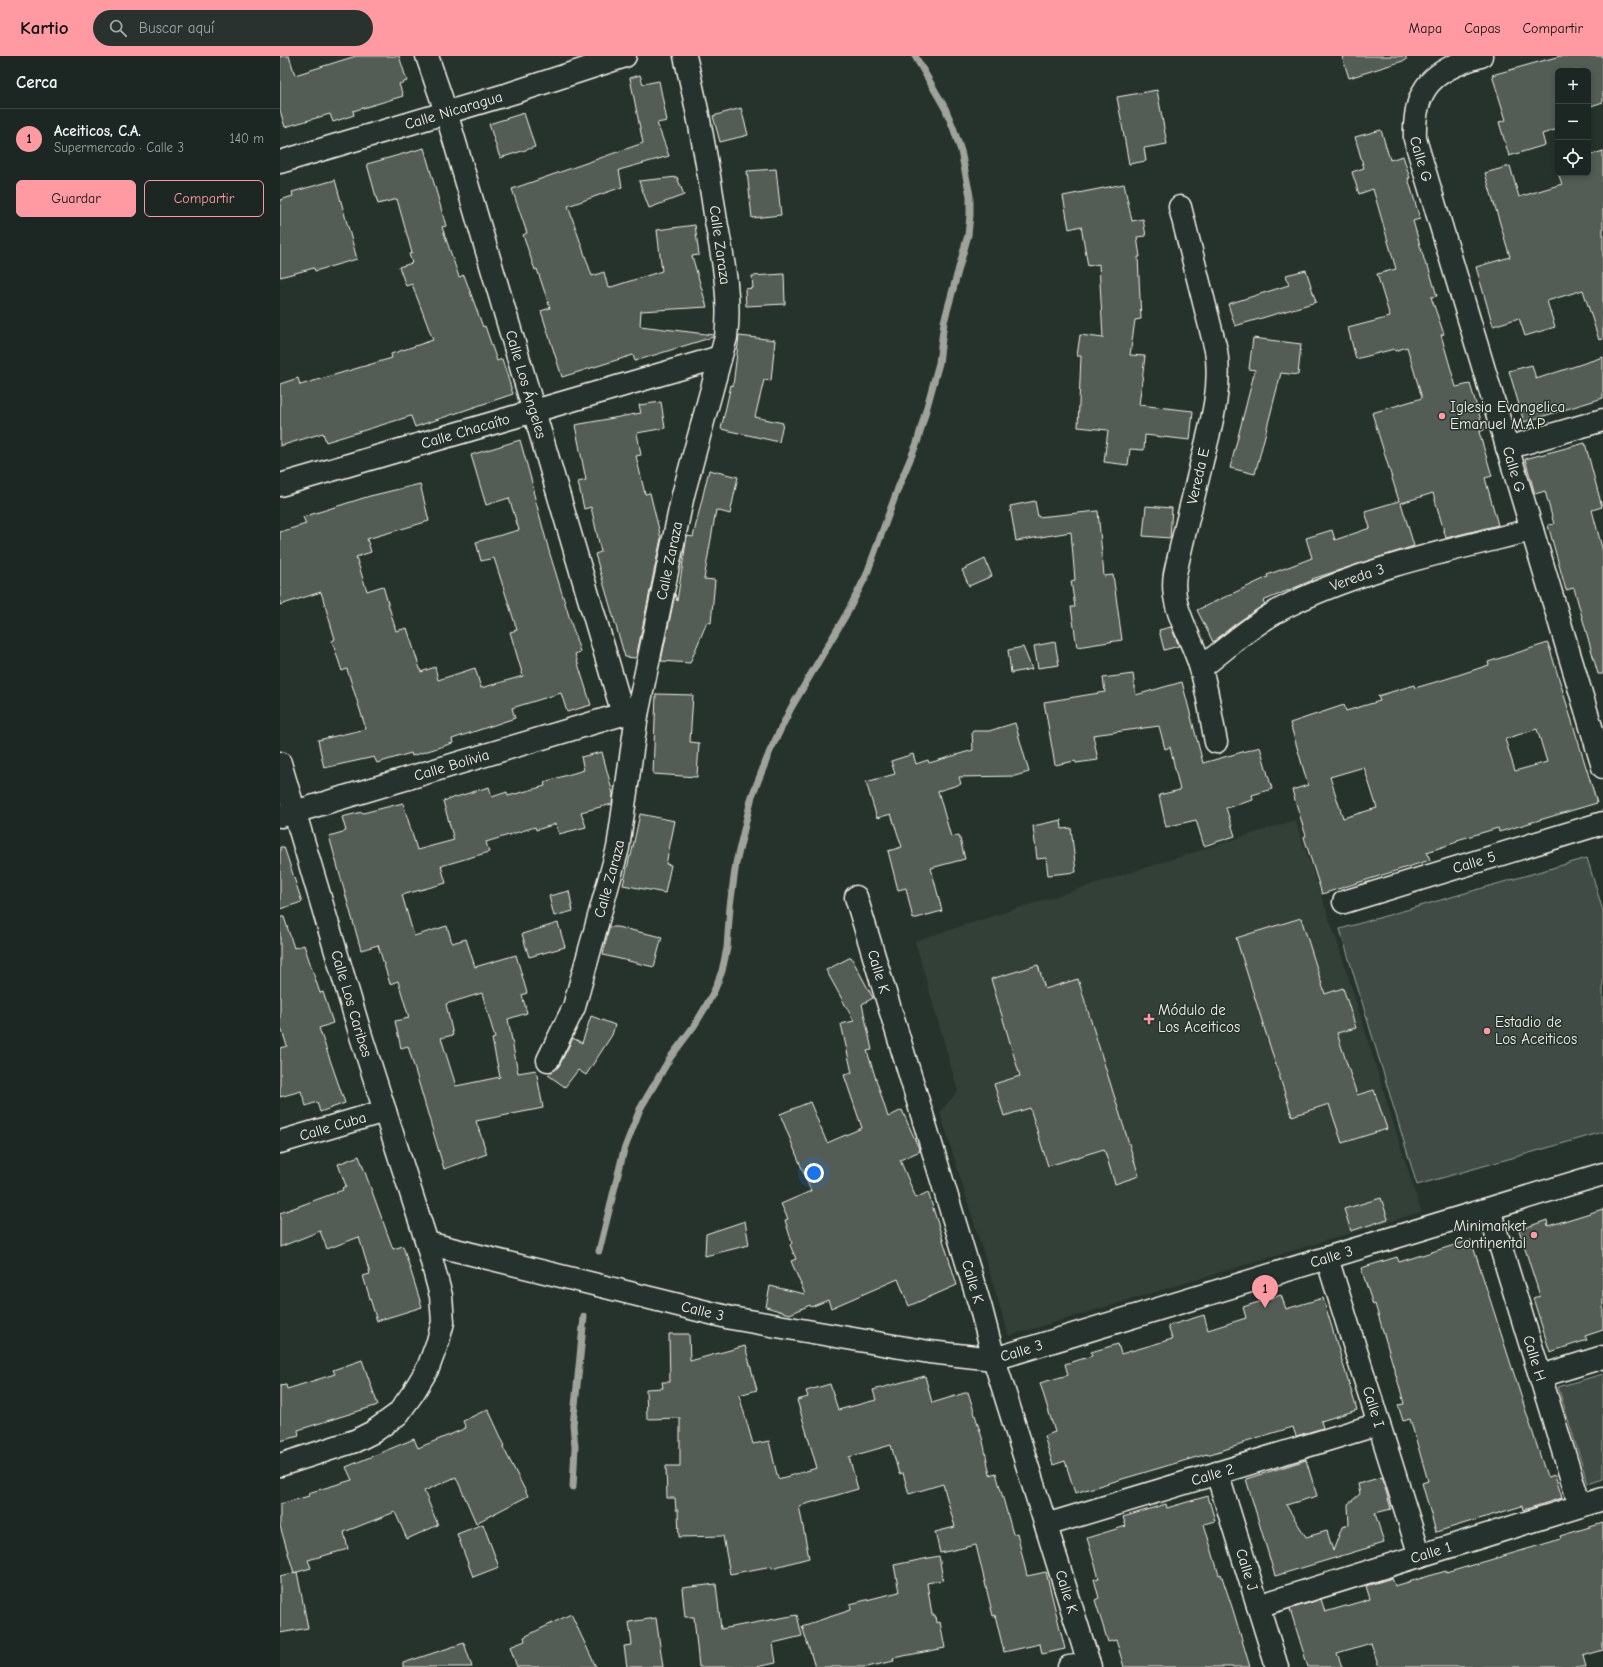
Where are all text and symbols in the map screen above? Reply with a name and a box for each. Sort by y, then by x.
search box [93,10,373,46]
text: Kartio [20,17,69,39]
icon: search [107,17,129,39]
text: Buscar aquí [139,19,214,37]
text: Mapa [1409,20,1442,37]
text: Capas [1464,20,1500,37]
text: Compartir [1522,20,1583,37]
map controls [1555,68,1591,176]
button: + [1555,68,1591,104]
text: Cerca [16,73,58,92]
street label: Calle Nicaragua [402,87,505,133]
button: − [1555,104,1591,140]
text: Aceiticos, C.A. [54,122,141,140]
text: 1 [26,131,32,146]
text: 140 m [230,131,264,146]
street label: Calle G [1406,134,1436,184]
text: Supermercado · Calle 3 [54,140,184,155]
button: locate [1555,140,1591,176]
button: Guardar [16,180,136,217]
button: Compartir [144,180,264,217]
street label: Calle Zaraza [706,204,734,286]
street label: Calle Los Ángeles [502,328,551,441]
place label: Iglesia Evangelica Emanuel M.A.P [1450,398,1565,433]
street label: Calle Chacaíto [419,410,512,452]
marker: Iglesia Evangelica Emanuel M.A.P [1437,411,1447,421]
street label: Calle G [1499,444,1529,495]
street label: Vereda E [1183,446,1213,506]
street label: Calle Zaraza [652,520,686,602]
street label: Vereda 3 [1327,560,1386,595]
street label: Calle Bolivia [412,745,491,785]
street label: Calle Zaraza [590,839,628,920]
street label: Calle 5 [1450,847,1498,877]
street label: Calle Los Caribes [327,948,376,1059]
street label: Calle K [864,948,894,996]
place label: Módulo de Los Aceiticos [1158,1001,1240,1036]
marker: Módulo de Los Aceiticos [1143,1013,1155,1025]
place label: Estadio de Los Aceiticos [1495,1013,1577,1048]
marker: Estadio de Los Aceiticos [1482,1026,1492,1036]
street label: Calle Cuba [297,1108,368,1145]
your location [804,1163,824,1183]
place label: Minimarket Continental [1453,1217,1527,1252]
marker: Minimarket Continental [1529,1230,1539,1240]
street label: Calle 3 [1308,1242,1355,1271]
street label: Calle K [958,1258,988,1306]
pin: 1 [1252,1275,1278,1308]
street label: Calle 3 [679,1297,726,1325]
street label: Calle H [1519,1333,1550,1383]
street label: Calle 3 [998,1336,1045,1366]
street label: Calle I [1359,1384,1388,1430]
street label: Calle 2 [1189,1460,1236,1489]
street label: Calle 1 [1408,1538,1454,1567]
street label: Calle J [1232,1546,1262,1593]
street label: Calle K [1051,1568,1082,1616]

